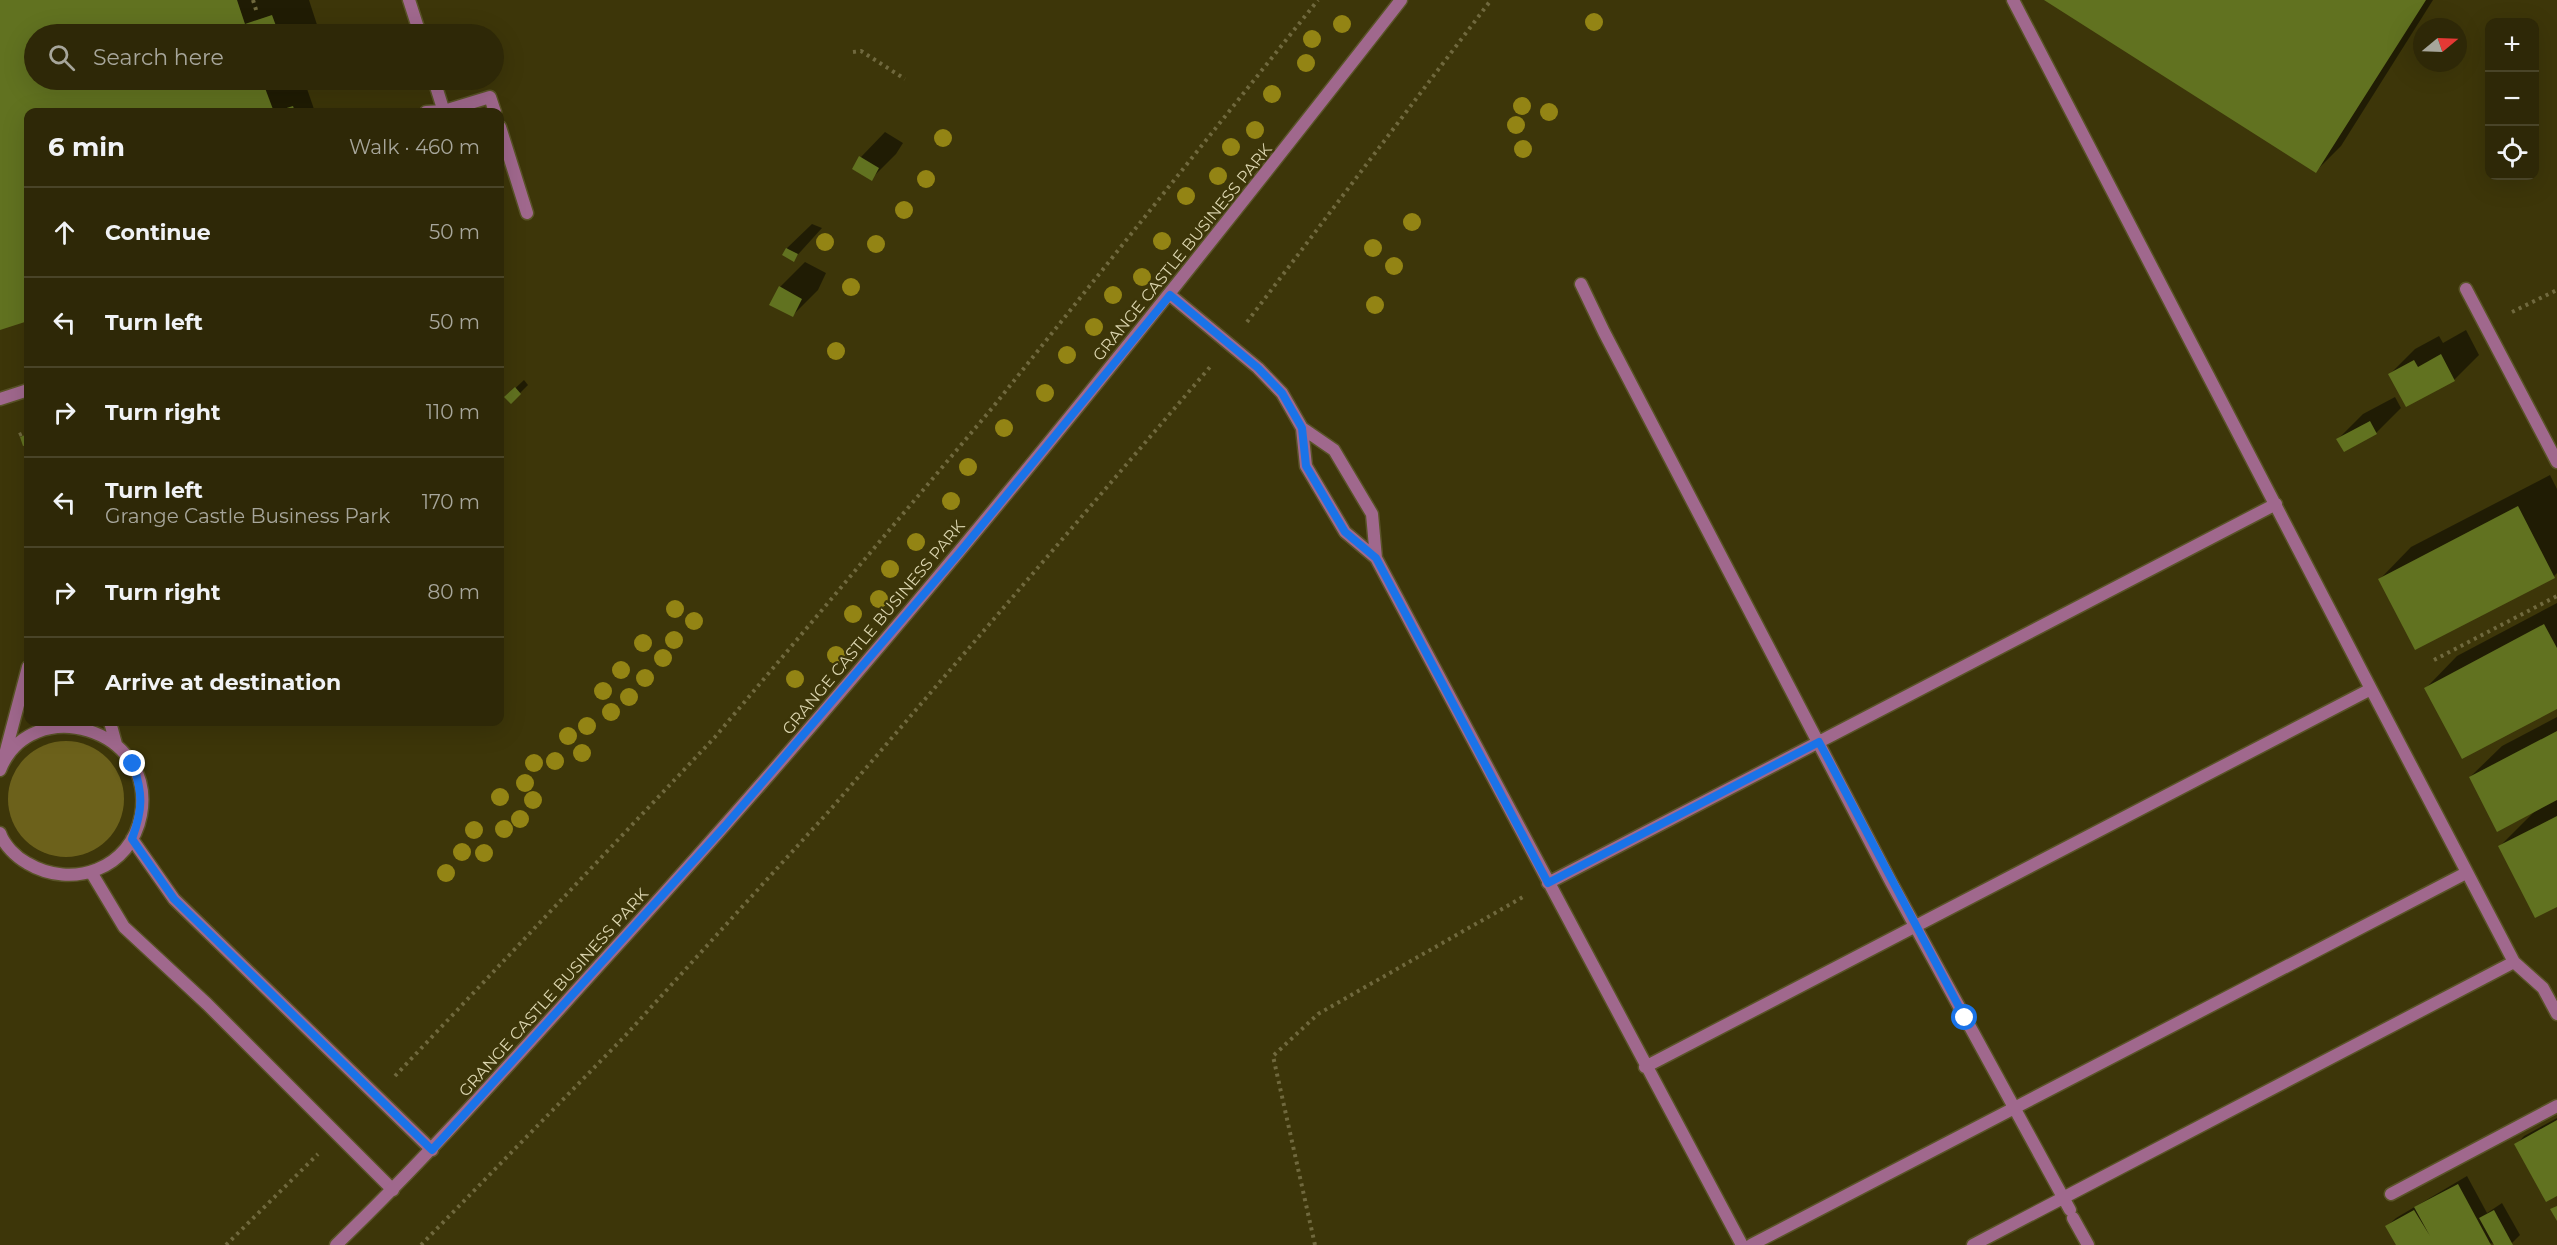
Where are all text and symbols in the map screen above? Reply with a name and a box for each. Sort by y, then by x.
north arrow [2413,18,2467,72]
map controls [2485,18,2539,180]
button: + [2485,18,2539,72]
search box [24,24,504,90]
icon: search [45,41,78,74]
text: Search here [93,44,224,71]
button: − [2485,72,2539,126]
button: locate [2485,126,2539,180]
text: 6 min [48,131,125,163]
text: Walk · 460 m [349,135,480,159]
street label: GRANGE CASTLE BUSINESS PARK [1089,140,1276,365]
icon: ahead [48,216,81,249]
text: Continue [105,219,211,246]
text: 50 m [429,220,480,244]
icon: left [48,306,81,339]
text: Turn left [105,309,203,336]
text: 50 m [429,310,480,334]
icon: right [48,396,81,429]
text: Turn right [105,399,220,426]
text: 110 m [426,400,480,424]
text: Turn left [105,477,203,504]
icon: left [48,486,81,519]
text: 170 m [422,490,480,514]
text: Grange Castle Business Park [105,504,390,528]
street label: GRANGE CASTLE BUSINESS PARK [778,516,969,738]
icon: right [48,576,81,609]
text: Turn right [105,579,220,606]
text: 80 m [428,580,480,604]
icon: arrive [48,666,81,699]
text: Arrive at destination [105,669,341,696]
route end [119,750,145,776]
street label: GRANGE CASTLE BUSINESS PARK [455,884,652,1100]
route start [1951,1004,1977,1030]

